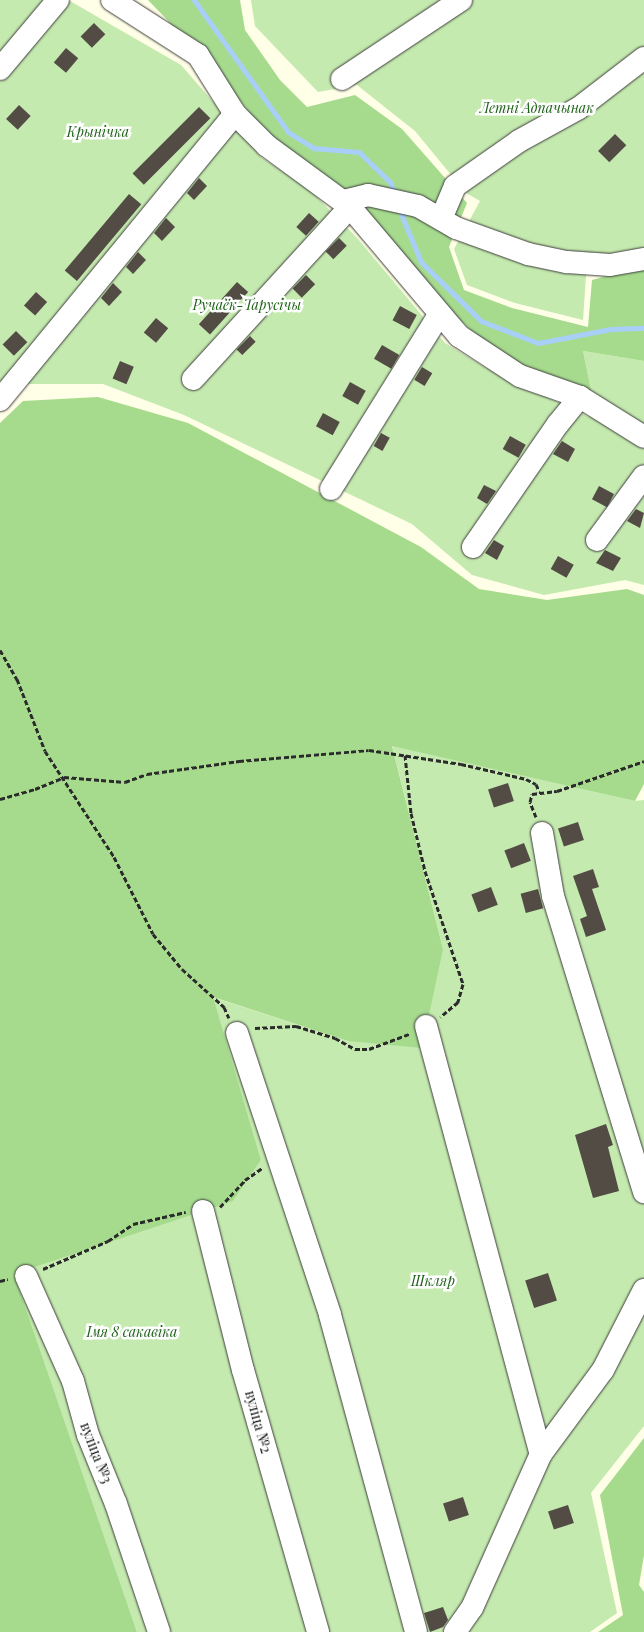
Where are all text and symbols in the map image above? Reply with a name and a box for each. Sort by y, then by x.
park label: Летні Адпачынак [480,100,594,116]
park label: Крынічка [67,124,129,140]
park label: Ручаёк-Тарусічы [193,297,301,313]
park label: Шкляр [411,1273,455,1289]
park label: Імя 8 сакавіка [87,1324,177,1340]
street label: вуліца №2 [242,1389,274,1455]
street label: вуліца №3 [77,1420,115,1486]

